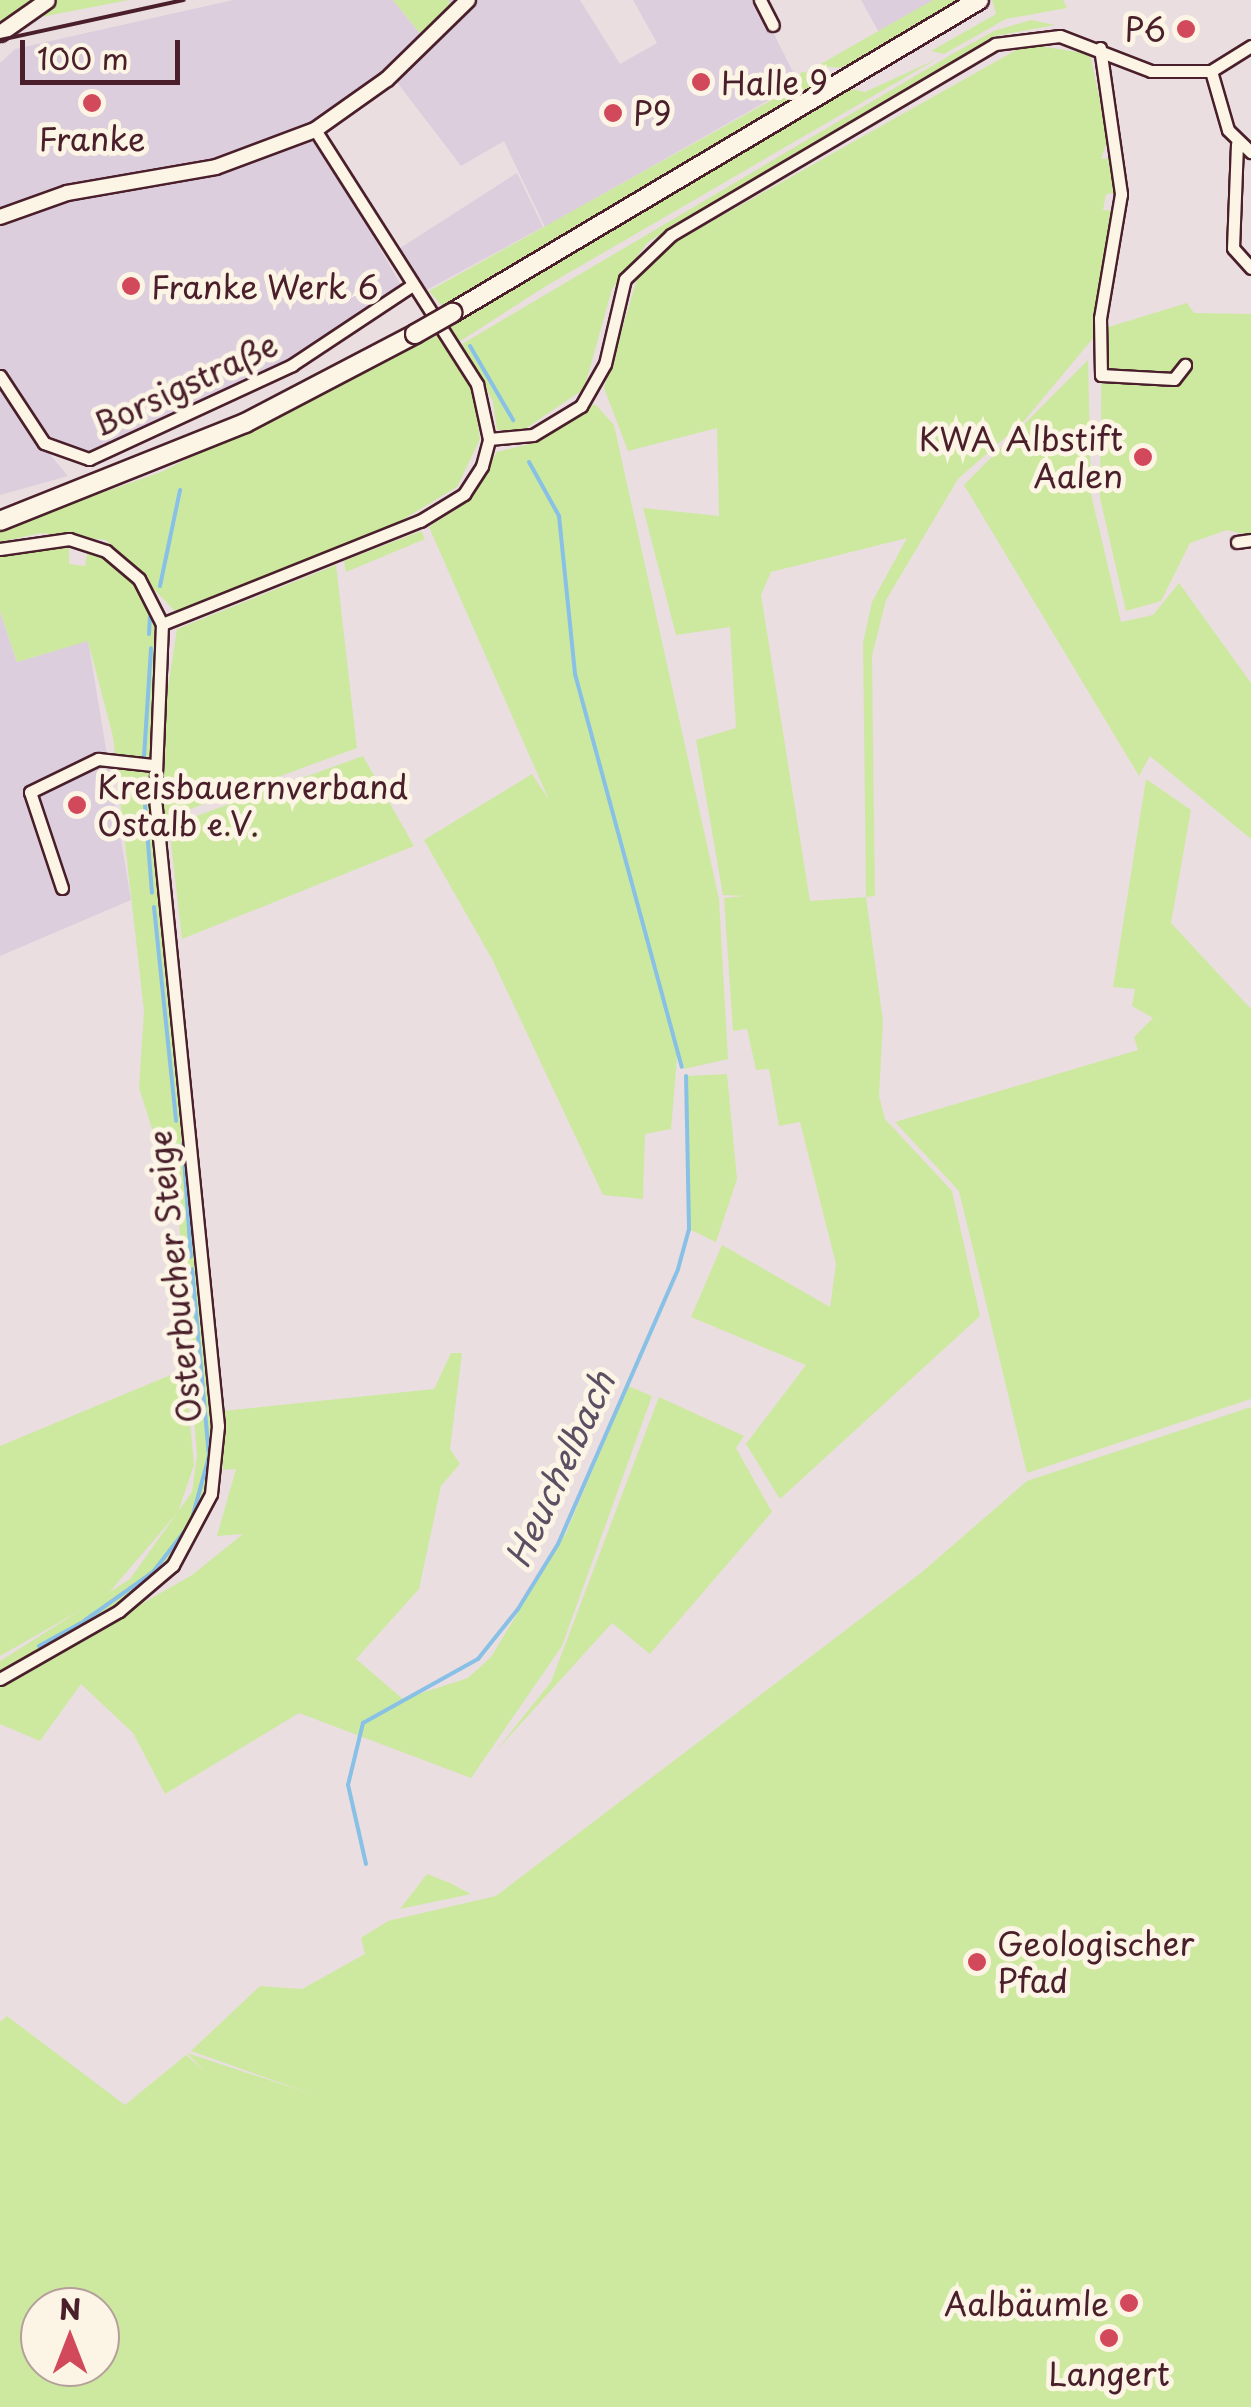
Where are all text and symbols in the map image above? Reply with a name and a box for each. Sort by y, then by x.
place label: P6 [1124,10,1166,48]
marker: P6 [1175,18,1197,40]
scale bar [25,20,185,82]
text: 100 m [37,35,129,80]
place label: Halle 9 [721,63,829,101]
marker: Halle 9 [690,71,712,93]
marker: Franke [81,92,103,114]
place label: P9 [633,94,671,132]
marker: P9 [602,102,624,124]
place label: Franke [38,119,146,157]
place label: Franke Werk 6 [151,267,383,305]
marker: Franke Werk 6 [120,275,142,297]
street label: Borsigstraße [87,325,283,443]
place label: KWA Albstift Aalen [920,420,1123,495]
marker: KWA Albstift Aalen [1132,446,1154,468]
place label: Kreisbauernverband Ostalb e.V. [97,768,408,843]
marker: Kreisbauernverband Ostalb e.V. [66,794,88,816]
street label: Osterbucher Steige [139,1128,209,1426]
water label: Heuchelbach [495,1365,623,1573]
place label: Geologischer Pfad [997,1925,1194,2000]
marker: Geologischer Pfad [966,1951,988,1973]
place label: Aalbäumle [944,2284,1109,2322]
north arrow [20,2287,120,2387]
text: N [59,2287,81,2330]
marker: Aalbäumle [1118,2292,1140,2314]
marker: Langert [1098,2327,1120,2349]
place label: Langert [1048,2354,1170,2392]

